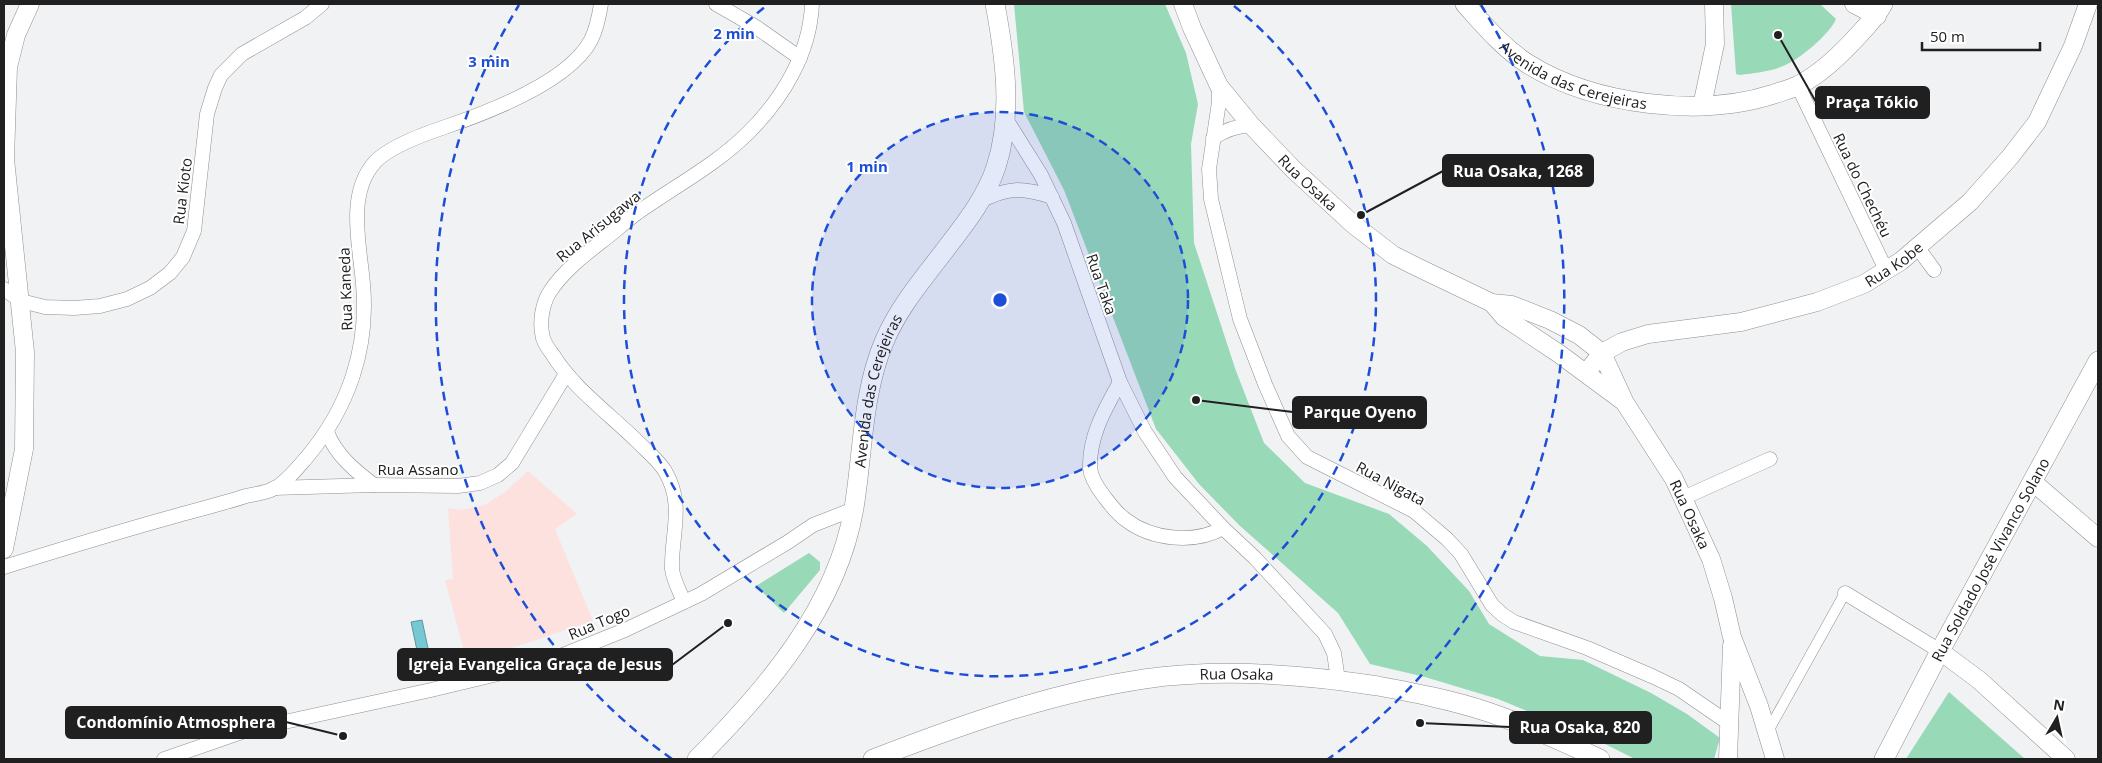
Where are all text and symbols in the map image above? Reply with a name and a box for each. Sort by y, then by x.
scale bar [1922,20,2040,52]
text: 2 min [713,23,755,43]
text: 50 m [1930,26,1965,46]
street label: Avenida das Cerejeiras [1496,36,1648,113]
text: 3 min [468,51,510,71]
callout: Praça Tókio [1816,87,1929,118]
text: Praça Tókio [1826,91,1919,113]
street label: Rua do Chechéu [1829,129,1897,241]
street label: Rua Osaka [1274,150,1342,215]
callout: Rua Osaka, 1268 [1443,155,1593,186]
street label: Rua Kioto [168,156,196,226]
text: 1 min [846,156,888,176]
text: Rua Osaka, 1268 [1453,160,1583,182]
street label: Rua Arisugawa [552,186,644,266]
street label: Rua Kobe [1861,237,1927,291]
street label: Rua Kaneda [334,247,356,331]
street label: Rua Taka [1082,251,1122,317]
centre of rings [991,291,1009,309]
street label: Avenida das Cerejeiras [849,310,906,469]
callout: Parque Oyeno [1293,397,1426,428]
text: Parque Oyeno [1304,401,1417,423]
street label: Rua Soldado José Vivanco Solano [1926,454,2054,665]
street label: Rua Nigata [1353,456,1429,510]
street label: Rua Assano [377,459,459,479]
street label: Rua Osaka [1666,476,1715,552]
street label: Rua Togo [565,600,633,644]
callout: Igreja Evangelica Graça de Jesus [398,649,672,680]
text: Igreja Evangelica Graça de Jesus [408,653,662,675]
street label: Rua Osaka [1199,663,1274,684]
north arrow [2032,693,2082,743]
text: N [2052,694,2066,715]
callout: Condomínio Atmosphera [66,707,286,738]
text: Condomínio Atmosphera [76,711,276,733]
callout: Rua Osaka, 820 [1510,712,1651,743]
text: Rua Osaka, 820 [1520,716,1641,738]

